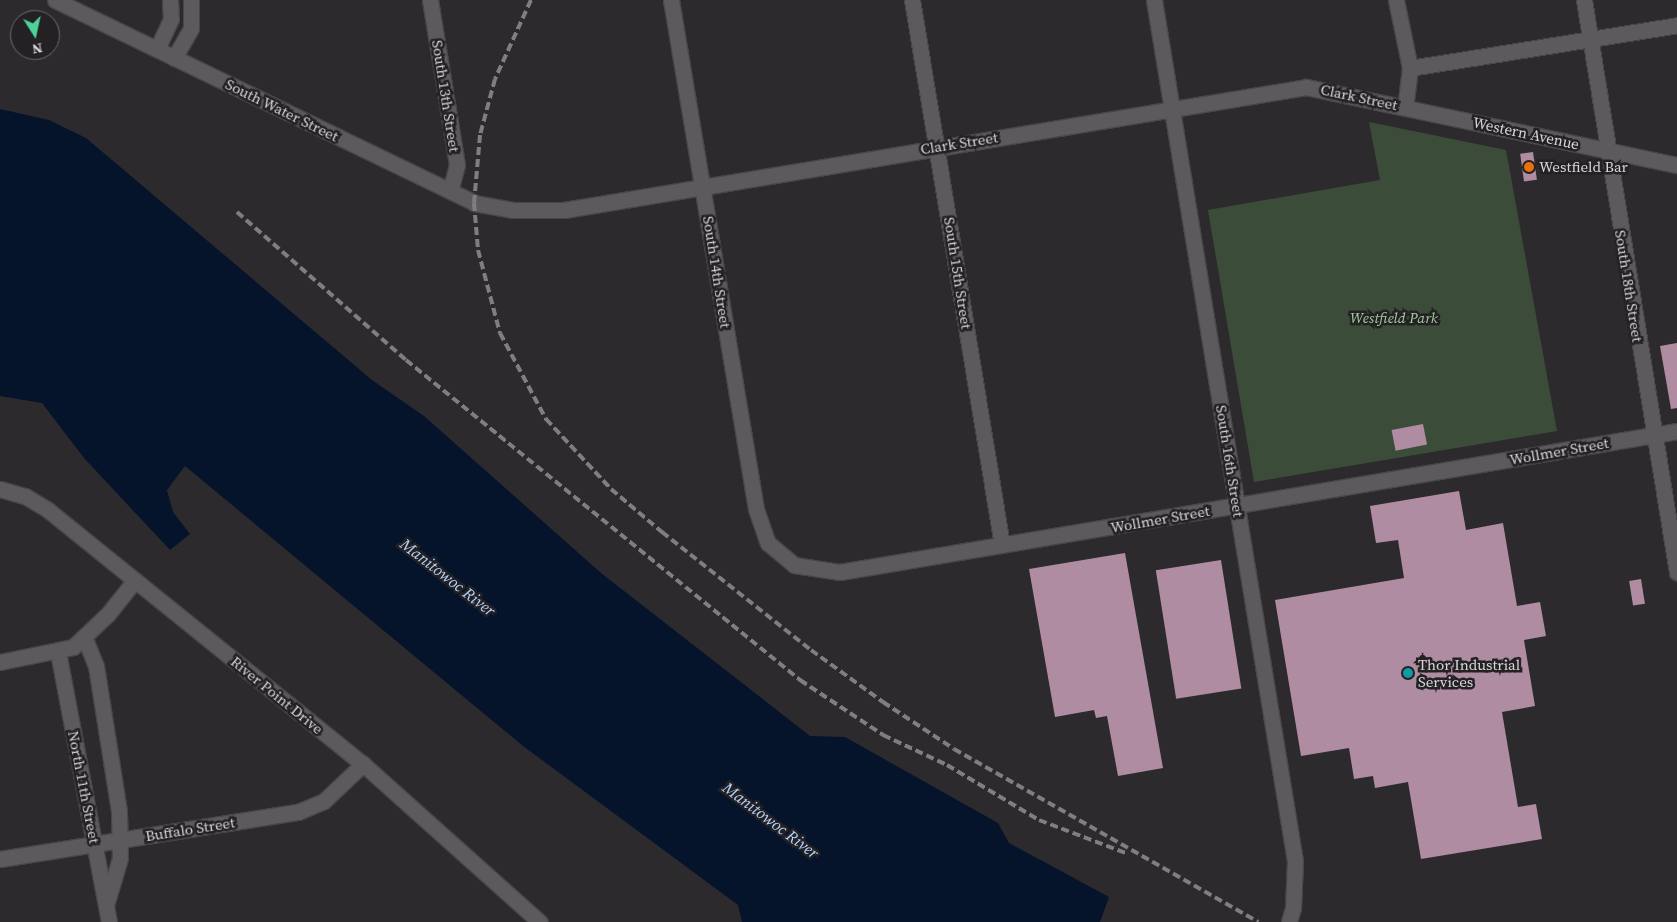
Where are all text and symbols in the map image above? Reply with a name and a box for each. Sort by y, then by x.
north arrow [10,10,60,60]
text: N [31,38,44,60]
street label: South 13th Street [428,39,464,153]
street label: South Water Street [222,75,342,145]
street label: Clark Street [1319,80,1399,114]
street label: Western Avenue [1471,113,1581,153]
street label: Clark Street [919,128,999,158]
place label: Westfield Bar [1539,158,1628,176]
marker: Westfield Bar [1523,161,1535,173]
street label: South 14th Street [699,215,735,329]
street label: South 15th Street [940,216,976,330]
street label: South 18th Street [1611,229,1647,343]
park label: Westfield Park [1350,309,1438,327]
street label: South 16th Street [1212,404,1248,518]
street label: Wollmer Street [1508,433,1610,469]
street label: Wollmer Street [1109,501,1211,537]
water label: Manitowoc River [397,534,499,620]
street label: River Point Drive [227,652,327,738]
place label: Thor Industrial Services [1418,655,1520,690]
marker: Thor Industrial Services [1402,667,1414,679]
street label: North 11th Street [64,729,104,845]
water label: Manitowoc River [719,778,823,862]
street label: Buffalo Street [144,813,236,845]

